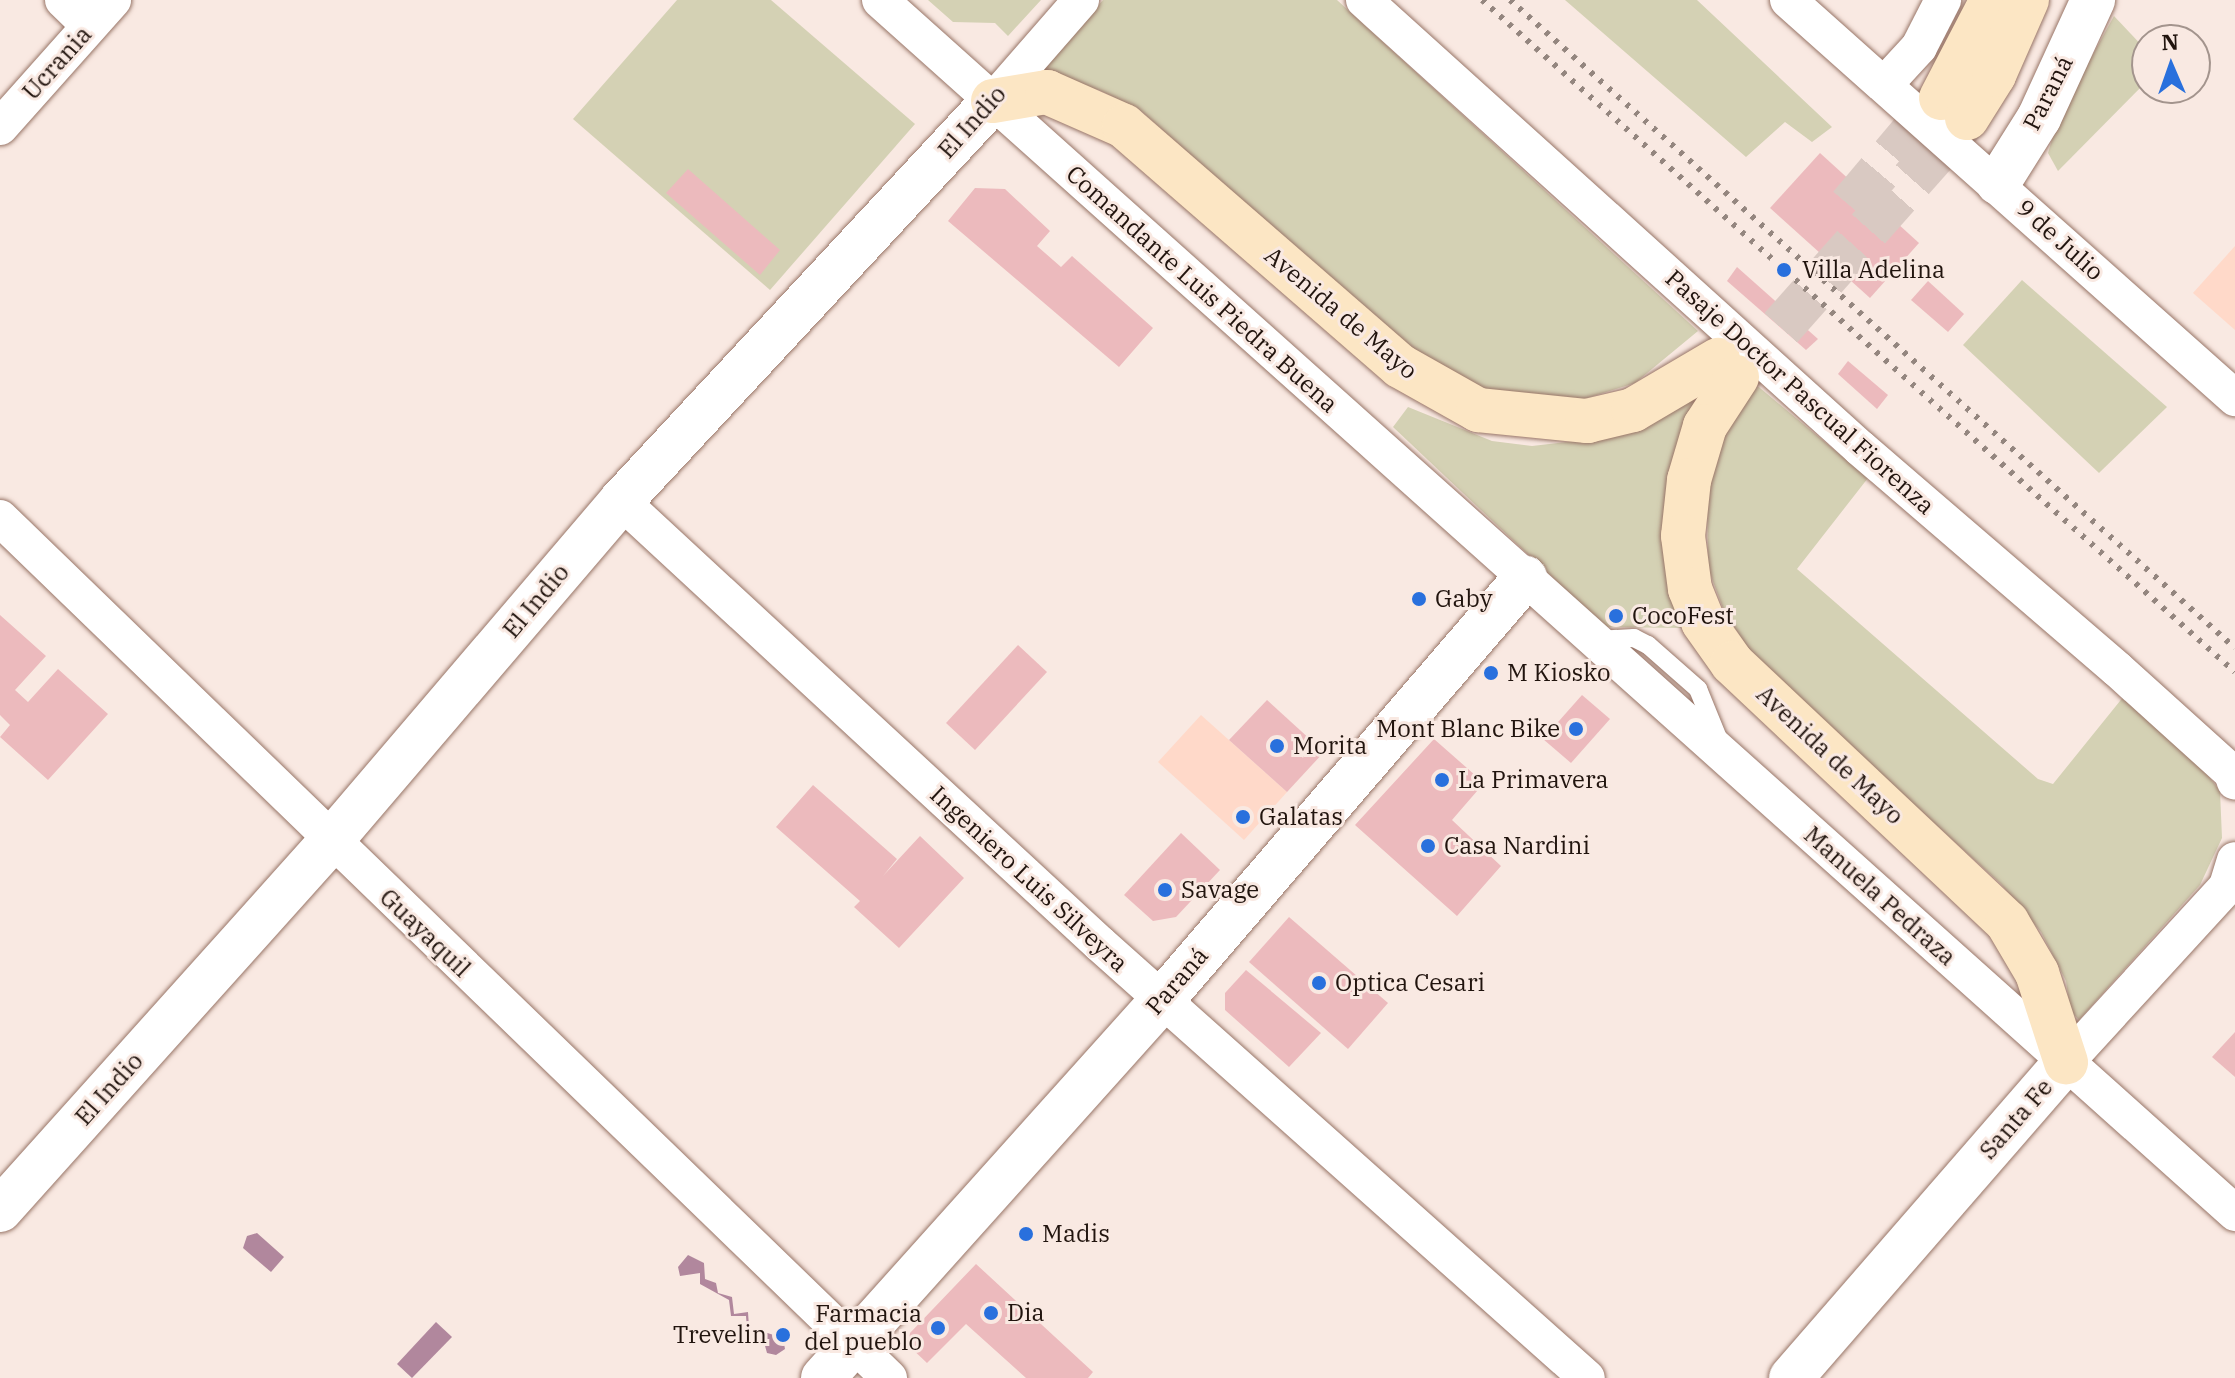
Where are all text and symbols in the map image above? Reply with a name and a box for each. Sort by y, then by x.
street label: Ucrania [16,20,98,106]
north arrow [2131,24,2211,104]
text: N [2161,27,2179,56]
street label: Paraná [2017,51,2079,135]
street label: El Indio [932,80,1012,164]
street label: Comandante Luis Piedra Buena [1060,159,1344,419]
street label: 9 de Julio [2011,194,2109,286]
street label: Avenida de Mayo [1259,241,1423,385]
place label: Villa Adelina [1802,256,1945,284]
marker: Villa Adelina [1773,259,1795,281]
street label: Pasaje Doctor Pascual Fiorenza [1660,264,1940,520]
street label: El Indio [497,558,575,644]
place label: Gaby [1435,585,1493,613]
marker: Gaby [1410,590,1428,608]
place label: CocoFest [1632,602,1734,630]
marker: CocoFest [1607,607,1625,625]
place label: M Kiosko [1507,659,1610,687]
marker: M Kiosko [1482,664,1500,682]
street label: Avenida de Mayo [1751,680,1909,830]
place label: Mont Blanc Bike [1376,715,1560,743]
marker: Mont Blanc Bike [1567,720,1585,738]
place label: Morita [1293,732,1367,760]
marker: Morita [1268,737,1286,755]
place label: La Primavera [1458,766,1609,794]
marker: La Primavera [1433,771,1451,789]
street label: Ingeniero Luis Silveyra [924,780,1134,978]
place label: Galatas [1259,803,1343,831]
marker: Galatas [1234,808,1252,826]
street label: Manuela Pedraza [1798,820,1962,972]
place label: Casa Nardini [1444,832,1590,860]
marker: Casa Nardini [1419,837,1437,855]
place label: Savage [1181,876,1259,904]
marker: Savage [1156,881,1174,899]
street label: Guayaquil [374,883,476,983]
street label: Paraná [1140,941,1214,1021]
place label: Optica Cesari [1335,969,1485,997]
marker: Optica Cesari [1310,974,1328,992]
street label: El Indio [69,1047,149,1131]
street label: Santa Fe [1973,1073,2059,1165]
place label: Madis [1042,1220,1110,1248]
marker: Madis [1017,1225,1035,1243]
place label: Dia [1007,1299,1045,1327]
place label: Farmacia del pueblo [804,1300,922,1356]
marker: Dia [982,1304,1000,1322]
marker: Farmacia del pueblo [929,1319,947,1337]
place label: Trevelin [673,1321,767,1349]
marker: Trevelin [774,1326,792,1344]

